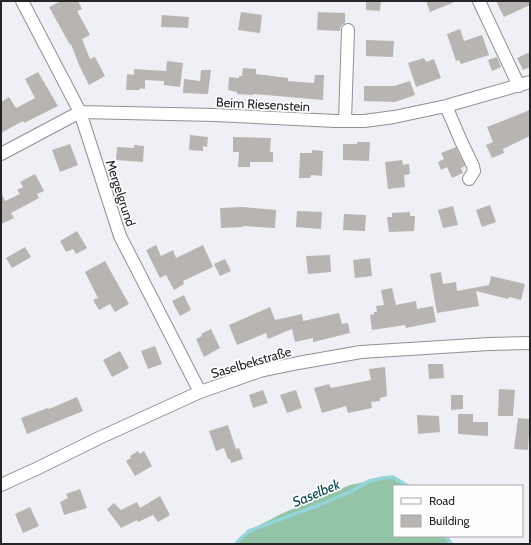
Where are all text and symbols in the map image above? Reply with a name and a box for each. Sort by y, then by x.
street label: Beim Riesenstein [215,94,311,114]
street label: Mergelgrund [103,158,139,228]
street label: Saselbekstraße [209,343,293,381]
water label: Saselbek [290,475,343,511]
legend [393,485,523,537]
text: Road [429,493,455,508]
text: Building [429,513,471,528]

